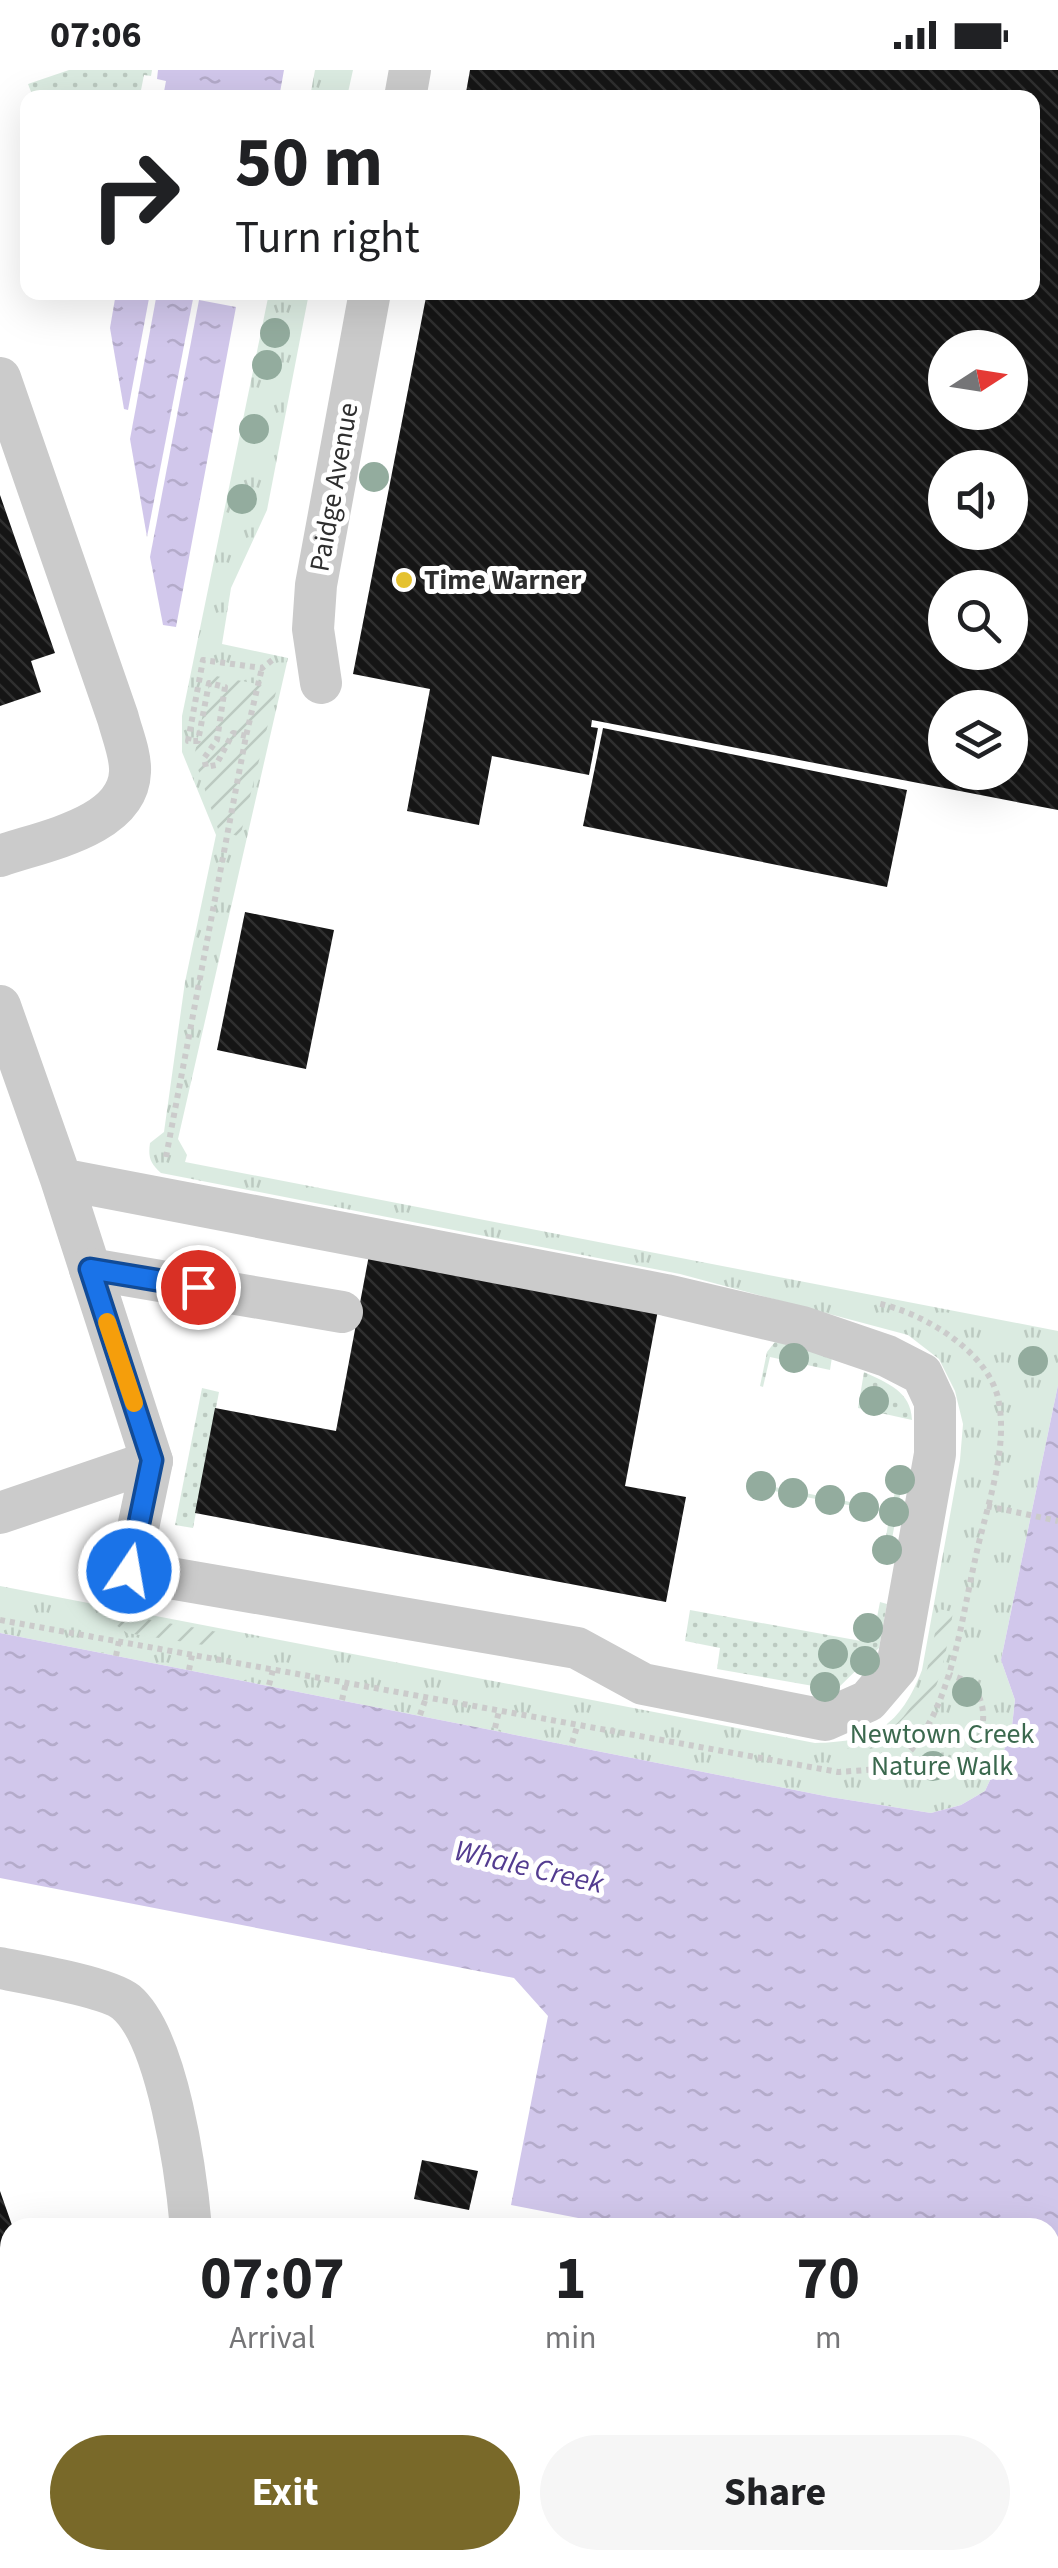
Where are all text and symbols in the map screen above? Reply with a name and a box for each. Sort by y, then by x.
text: 07:06 [50,8,142,62]
text: 50 m [235,113,383,213]
icon: right [70,130,200,260]
text: Turn right [235,206,420,270]
north arrow [928,330,1028,430]
map controls [928,330,1028,790]
street label: Paidge Avenue [299,399,369,575]
button: sound [928,450,1028,550]
place label: Time Warner [424,560,582,600]
marker: Time Warner [393,569,415,591]
button: search [928,570,1028,670]
button: layers [928,690,1028,790]
pin [156,1245,241,1330]
icon: arrive [171,1260,226,1315]
position arrow [77,1519,181,1623]
park label: Newtown Creek Nature Walk [850,1714,1034,1786]
water label: Whale Creek [450,1829,609,1905]
text: 07:07 [200,2237,345,2322]
text: 1 [555,2237,587,2322]
text: 70 [797,2237,860,2322]
text: Arrival [229,2315,315,2361]
text: min [545,2315,597,2361]
text: m [815,2315,842,2361]
button: Exit [50,2435,520,2550]
button: Share [540,2435,1010,2550]

